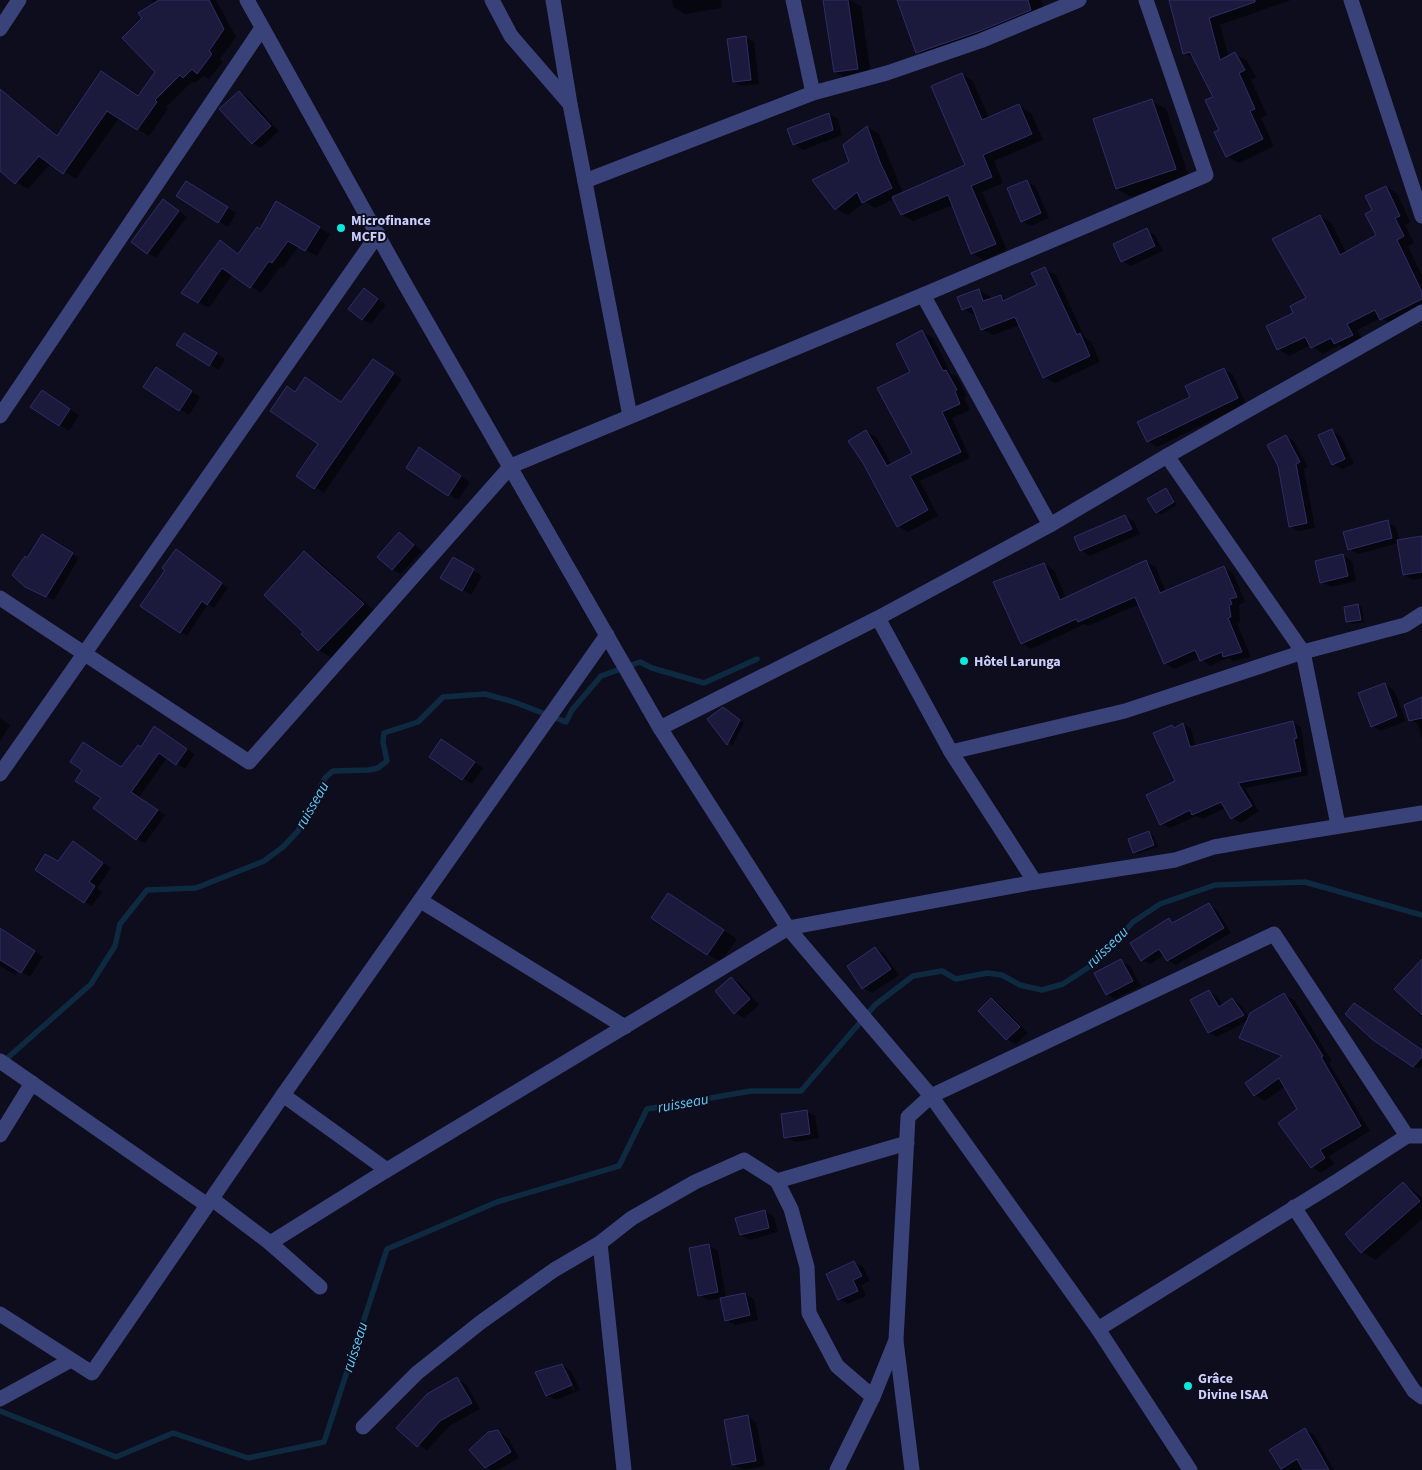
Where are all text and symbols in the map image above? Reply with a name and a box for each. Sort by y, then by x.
place label: Microfinance MCFD [351,211,431,247]
marker: Microfinance MCFD [335,222,347,234]
place label: Hôtel Larunga [974,652,1061,672]
marker: Hôtel Larunga [958,655,970,667]
water label: ruisseau [290,777,335,833]
water label: ruisseau [1081,922,1133,973]
water label: ruisseau [656,1089,711,1118]
water label: ruisseau [338,1319,373,1375]
place label: Grâce Divine ISAA [1198,1369,1269,1405]
marker: Grâce Divine ISAA [1182,1380,1194,1392]

